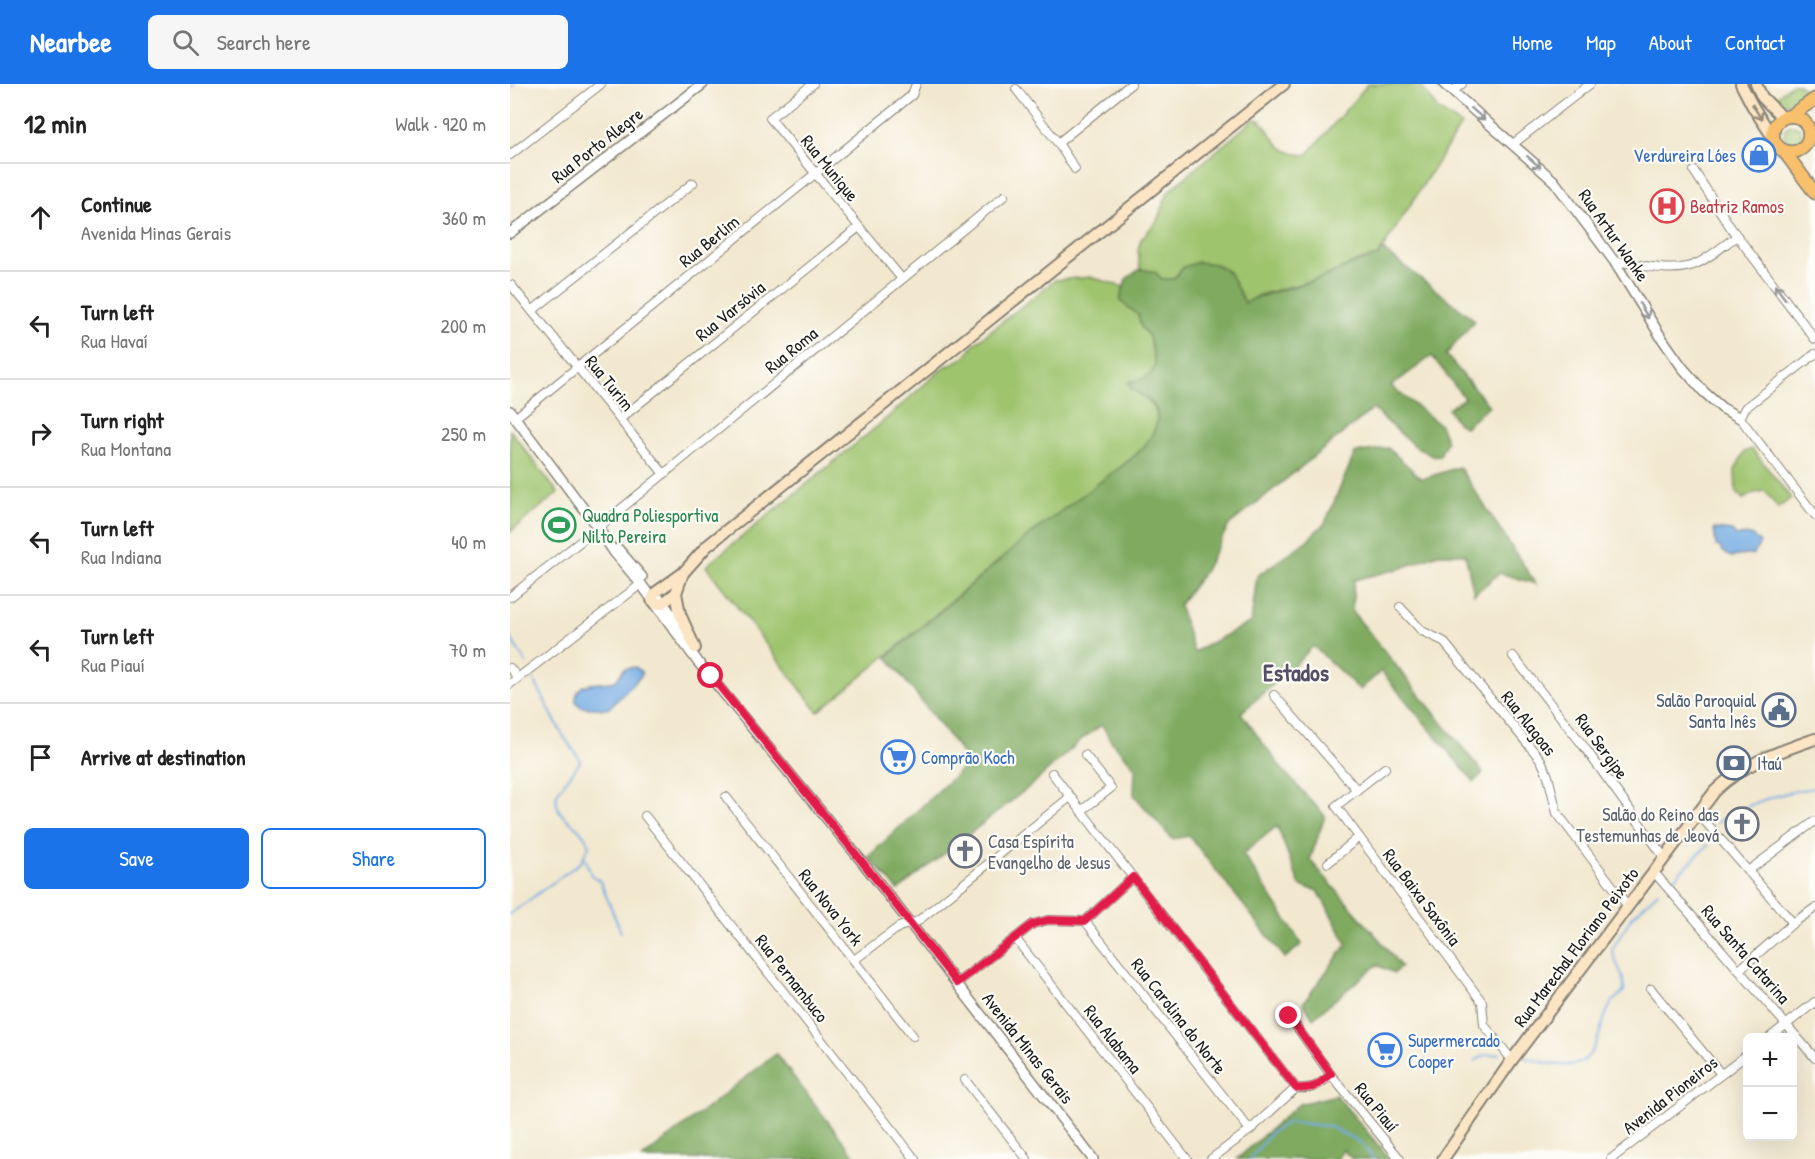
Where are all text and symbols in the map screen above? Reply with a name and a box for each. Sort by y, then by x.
search box [148,15,568,69]
text: Nearbee [30,23,112,61]
icon: search [169,26,202,59]
text: Search here [217,27,311,57]
text: Home [1512,28,1553,57]
text: Map [1586,28,1616,57]
text: About [1649,28,1692,57]
text: Contact [1725,28,1785,57]
street label: Rua Porto Alegre [546,101,648,189]
one-way arrow [1751,103,1763,120]
text: 12 min [24,106,87,141]
one-way arrow [1470,107,1485,121]
text: Walk · 920 m [395,110,486,137]
street label: Rua Munique [795,129,865,207]
shop icon: Verdureira Lóes [1741,137,1777,173]
place label: Verdureira Lóes [1633,143,1736,168]
one-way arrow [1526,155,1541,169]
street label: Rua Artur Wanke [1573,184,1655,286]
hospital icon: Beatriz Ramos [1649,188,1685,224]
text: Continue [81,189,152,219]
place label: Beatriz Ramos [1690,194,1784,219]
icon: ahead [24,201,57,234]
text: 360 m [442,204,486,231]
street label: Rua Berlim [674,209,744,273]
text: Avenida Minas Gerais [81,219,231,246]
street label: Rua Varsóvia [690,275,770,347]
one-way arrow [1773,285,1786,301]
text: Turn left [81,297,154,327]
one-way arrow [1639,302,1651,319]
icon: left [24,309,57,342]
text: 200 m [441,312,486,339]
street label: Rua Roma [759,321,823,379]
text: Rua Havaí [81,327,148,354]
street label: Rua Turim [580,350,640,416]
text: Turn right [81,405,164,435]
icon: right [24,417,57,450]
text: 250 m [441,420,486,447]
text: Rua Montana [81,435,171,462]
place label: Quadra Poliesportiva Nilto Pereira [582,503,718,549]
sports icon: Quadra Poliesportiva Nilto Pereira [541,507,577,543]
text: Turn left [81,513,154,543]
icon: left [24,525,57,558]
text: 40 m [451,528,486,555]
text: Rua Indiana [81,543,161,570]
text: Turn left [81,621,154,651]
icon: left [24,633,57,666]
text: 70 m [449,636,486,663]
text: Rua Piauí [81,651,145,678]
district label: Estados [1263,656,1329,688]
route start [697,662,723,688]
street label: Rua Alagoas [1496,685,1562,761]
place label: Salão Paroquial Santa Inês [1656,688,1756,734]
public building icon: Salão Paroquial Santa Inês [1761,692,1797,728]
street label: Rua Sergipe [1570,708,1634,784]
supermarket icon: Comprão Koch [880,739,916,775]
icon: arrive [24,741,57,774]
text: Arrive at destination [81,742,246,772]
place label: Comprão Koch [921,745,1015,770]
bank icon: Itaú [1716,745,1752,781]
place label: Itaú [1757,751,1782,776]
place label: Salão do Reino das Testemunhas de Jeová [1576,802,1719,848]
church icon: Salão do Reino das Testemunhas de Jeová [1724,806,1760,842]
button: Save [24,828,249,889]
button: Share [261,828,486,889]
place label: Casa Espírita Evangelho de Jesus [988,829,1111,875]
church icon: Casa Espírita Evangelho de Jesus [947,833,983,869]
street label: Rua Baixa Saxônia [1377,843,1467,951]
street label: Rua Marechal Floriano Peixoto [1508,862,1644,1032]
street label: Rua Nova York [793,863,869,951]
street label: Rua Santa Catarina [1696,899,1796,1009]
street label: Rua Pernambuco [750,929,834,1027]
street label: Rua Carolina do Norte [1126,953,1232,1079]
street label: Avenida Minas Gerais [977,987,1080,1109]
street label: Rua Alabama [1078,999,1148,1079]
route end [1275,1002,1301,1028]
place label: Supermercado Cooper [1408,1028,1500,1074]
supermarket icon: Supermercado Cooper [1367,1032,1403,1068]
map controls [1743,1033,1797,1141]
button: + [1743,1033,1797,1087]
street label: Avenida Pioneiros [1617,1050,1723,1140]
street label: Rua Piauí [1349,1077,1405,1137]
button: − [1743,1087,1797,1141]

